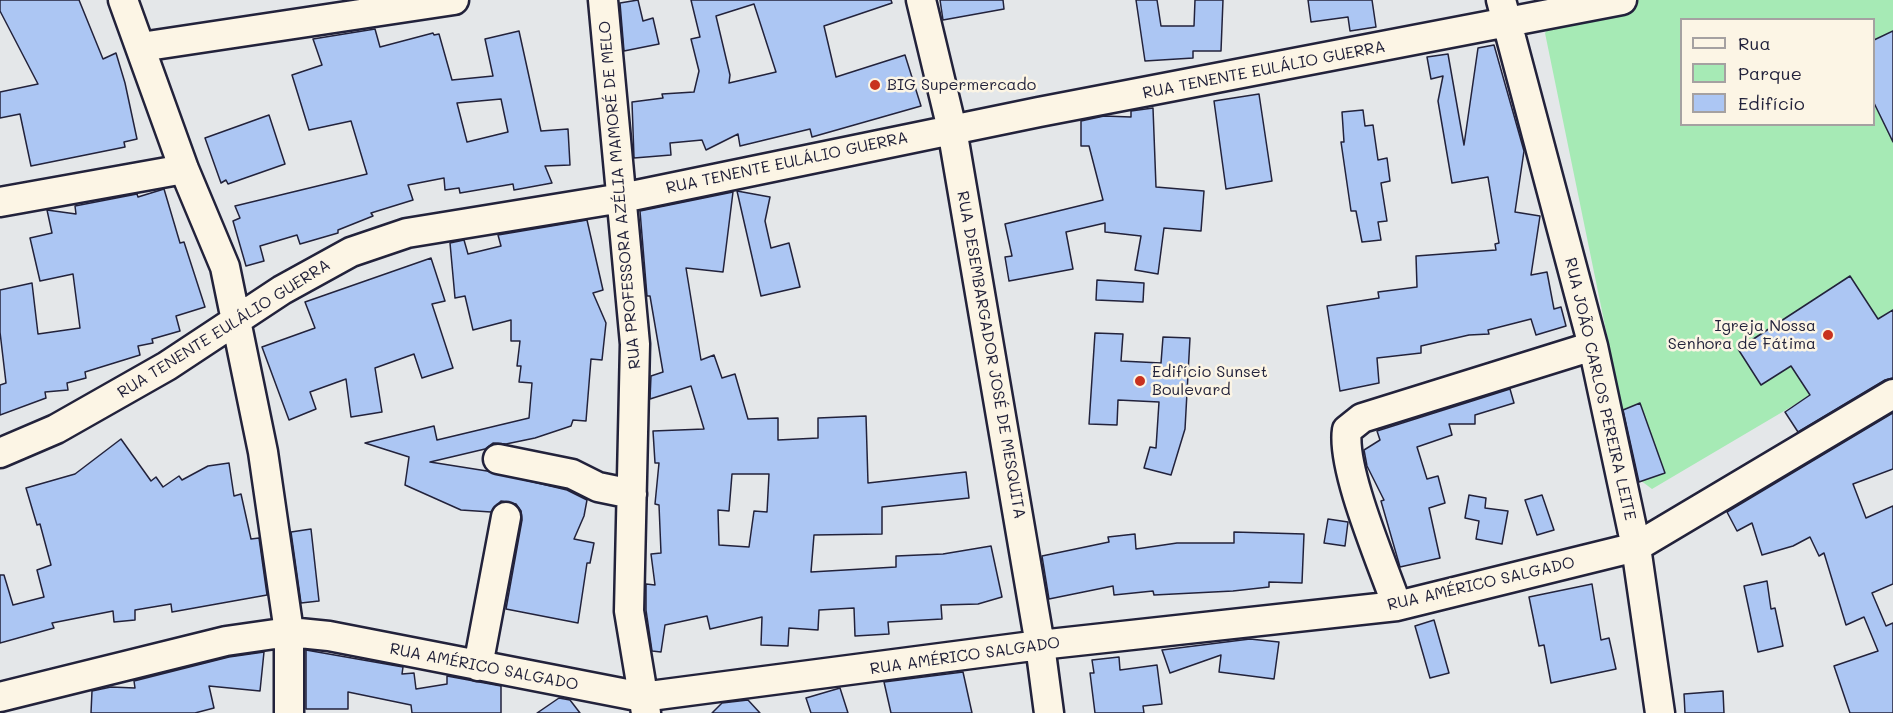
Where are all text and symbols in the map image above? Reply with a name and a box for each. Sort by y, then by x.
legend [1680,18,1875,126]
street label: RUA PROFESSORA AZÉLIA MAMORÉ DE MELO [595,20,645,370]
text: Rua [1738,31,1771,55]
street label: RUA TENENTE EULÁLIO GUERRA [1141,37,1387,103]
text: Parque [1738,61,1802,85]
place label: BIG Supermercado [887,75,1036,95]
marker: BIG Supermercado [868,78,882,92]
text: Edifício [1738,91,1805,115]
street label: RUA TENENTE EULÁLIO GUERRA [664,128,910,198]
street label: RUA DESEMBARGADOR JOSÉ DE MESQUITA [953,190,1029,520]
street label: RUA TENENTE EULÁLIO GUERRA [114,255,334,403]
street label: RUA JOÃO CARLOS PEREIRA LEITE [1560,256,1640,522]
place label: Igreja Nossa Senhora de Fátima [1668,316,1816,354]
marker: Igreja Nossa Senhora de Fátima [1821,328,1835,342]
place label: Edifício Sunset Boulevard [1152,362,1268,400]
marker: Edifício Sunset Boulevard [1133,374,1147,388]
street label: RUA AMÉRICO SALGADO [1385,553,1577,615]
street label: RUA AMÉRICO SALGADO [869,633,1061,679]
street label: RUA AMÉRICO SALGADO [388,639,580,695]

